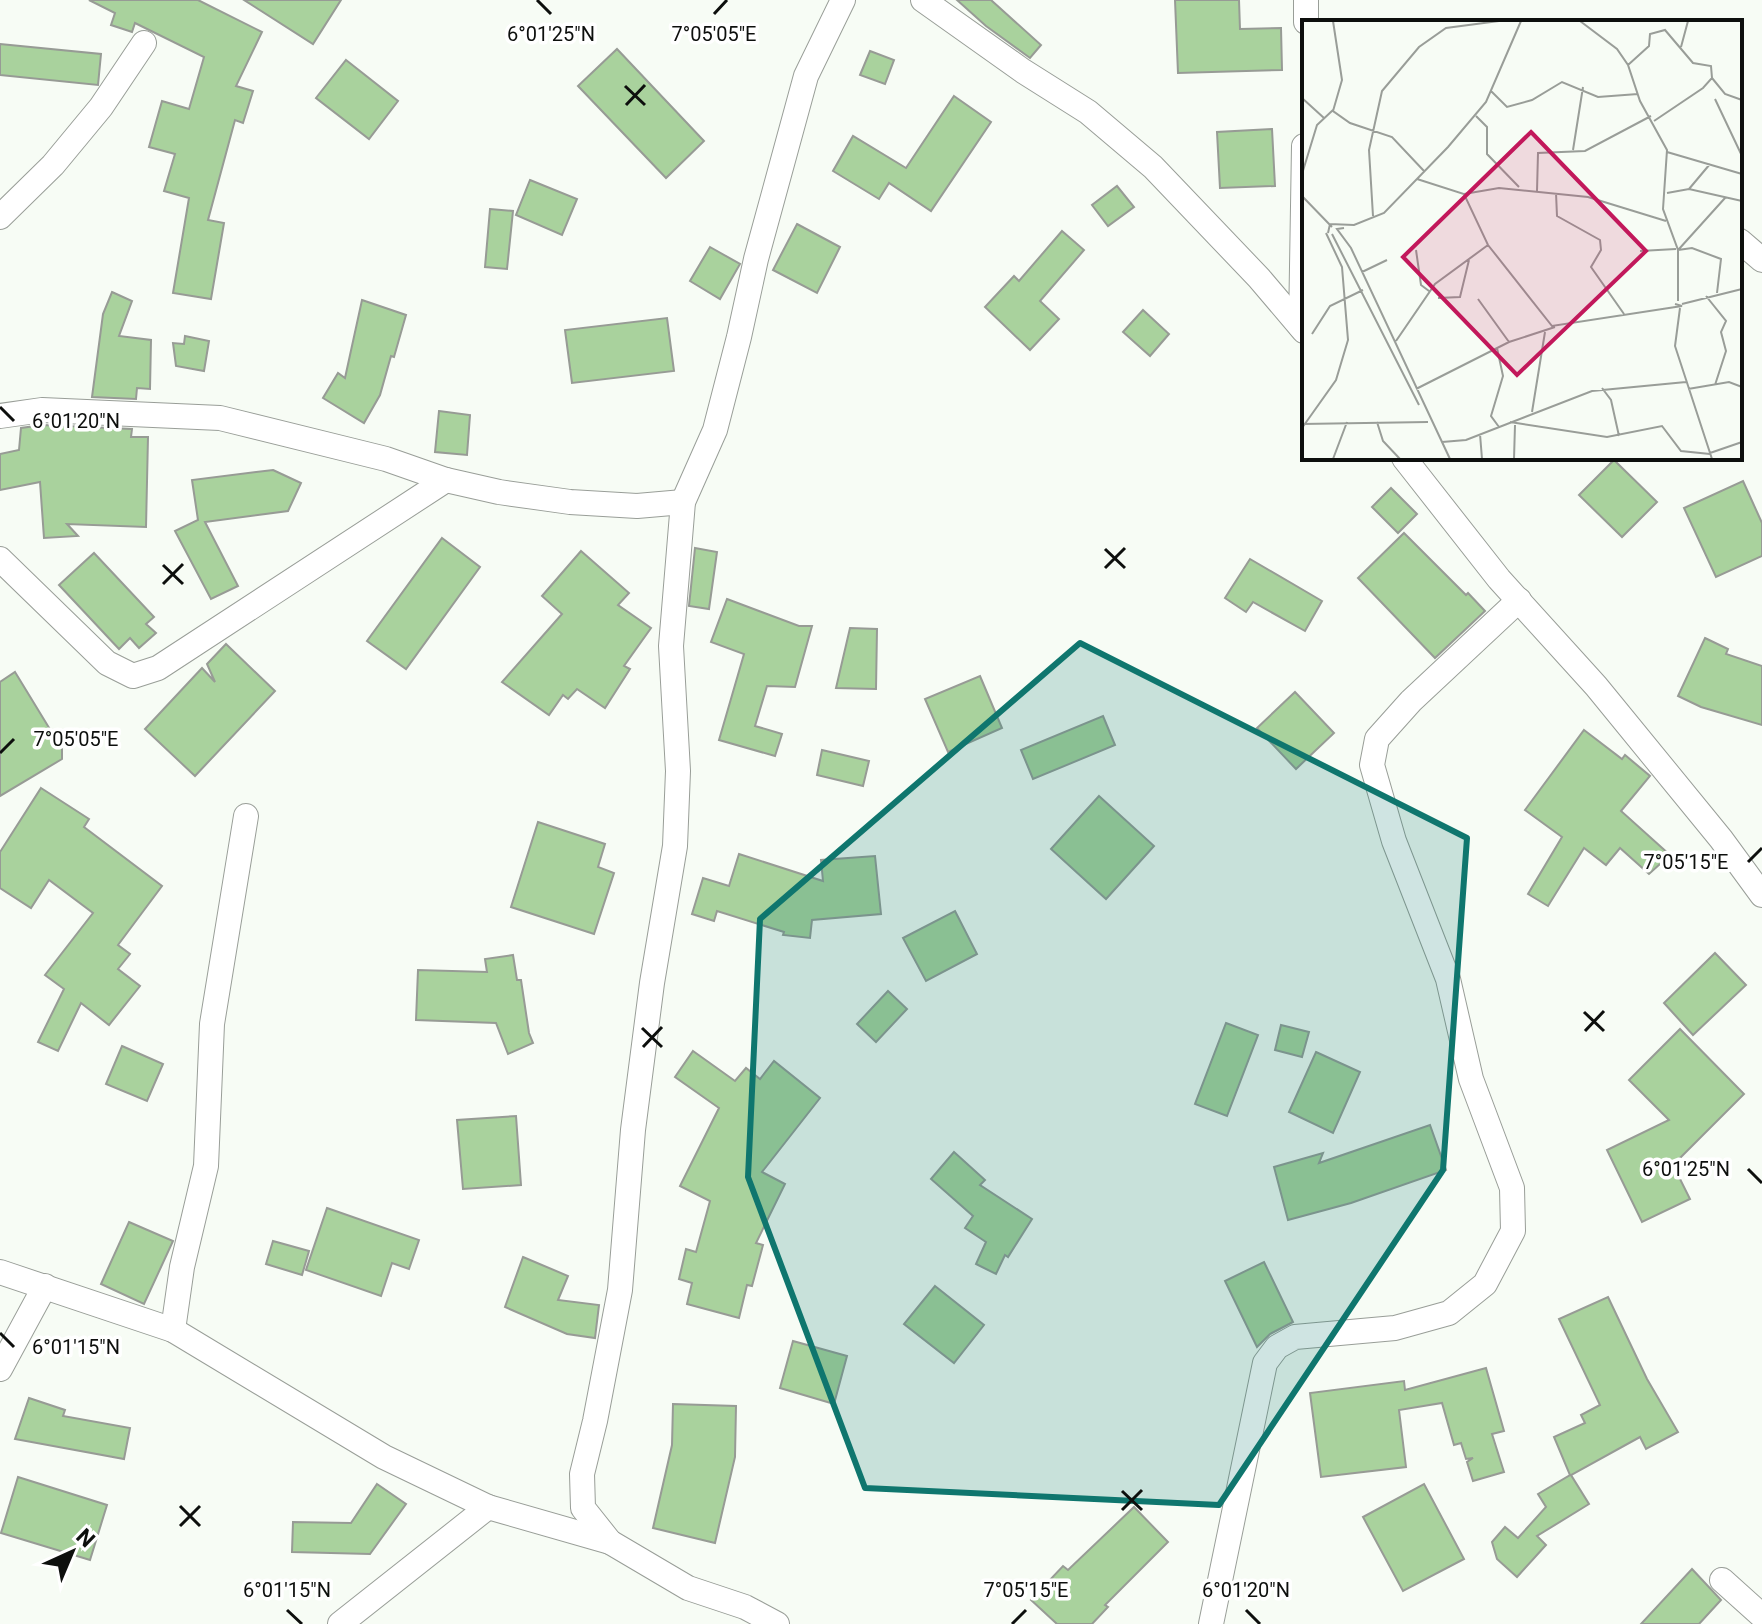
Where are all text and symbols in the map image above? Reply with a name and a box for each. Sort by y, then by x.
inset map [1302,20,1742,460]
text: 6°01'25"N [507,22,595,46]
text: 7°05'05"E [672,22,756,46]
text: 6°01'20"N [32,409,120,433]
text: 7°05'05"E [34,727,118,751]
text: 7°05'15"E [1644,850,1728,874]
text: 6°01'25"N [1642,1157,1730,1181]
text: 6°01'15"N [32,1335,120,1359]
north arrow [32,1512,112,1592]
text: N [71,1524,100,1552]
text: 6°01'15"N [243,1578,331,1602]
text: 7°05'15"E [984,1578,1068,1602]
text: 6°01'20"N [1202,1578,1290,1602]

